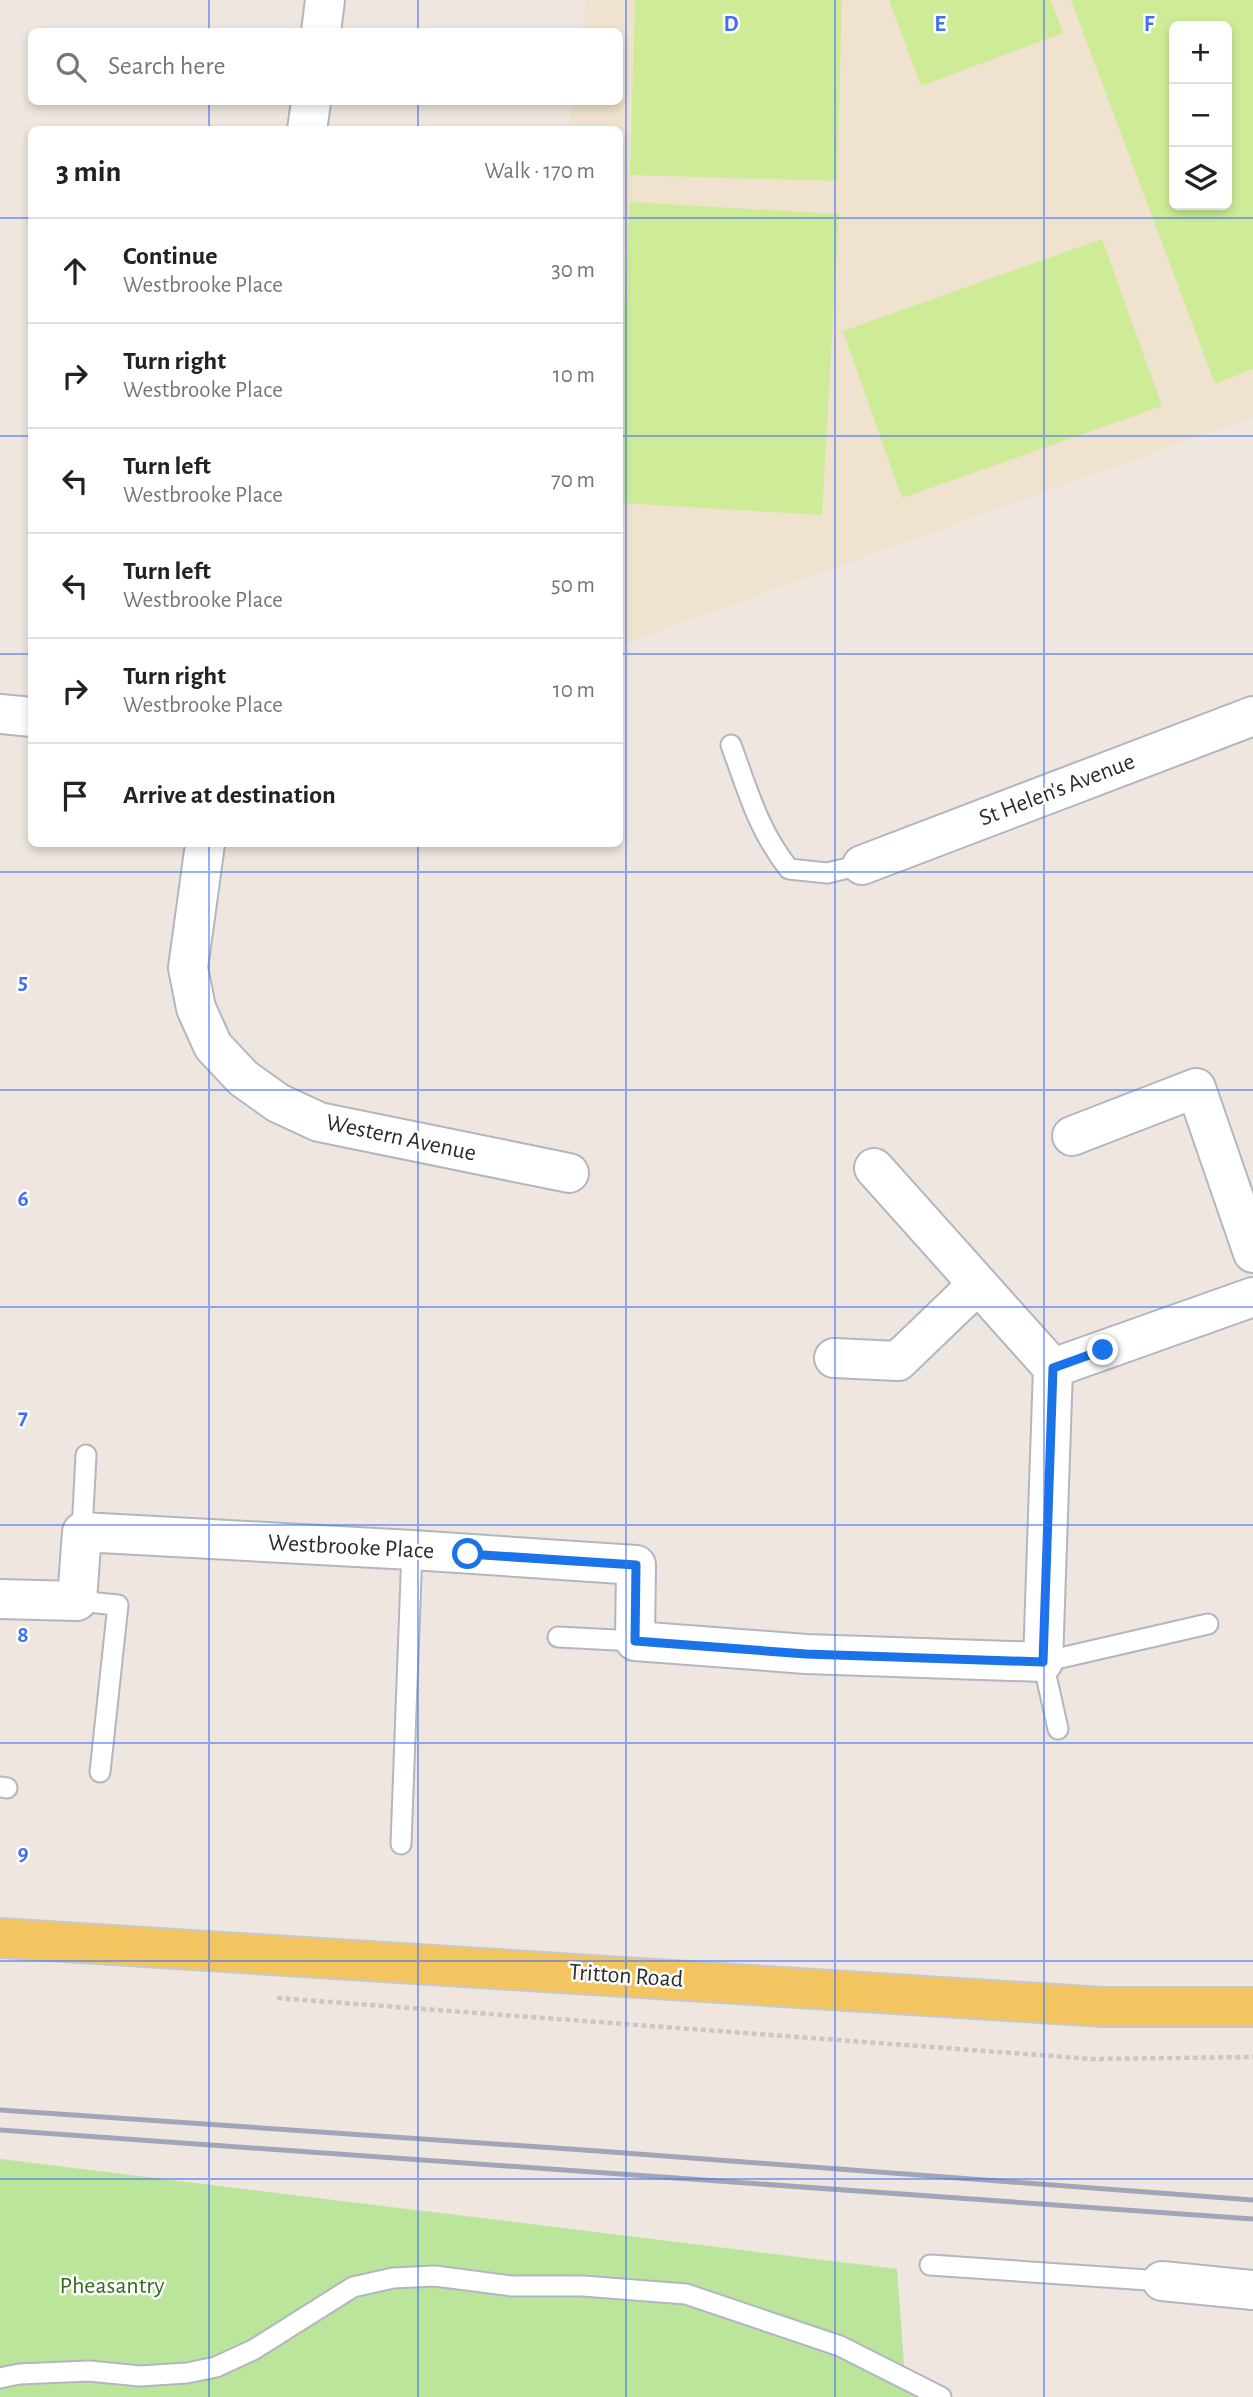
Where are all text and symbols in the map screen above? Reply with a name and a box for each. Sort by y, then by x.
text: D [723,13,739,36]
text: E [934,13,946,36]
text: F [1144,13,1155,36]
map controls [1169,21,1232,210]
button: + [1169,21,1232,84]
search box [28,28,623,105]
icon: search [52,48,90,86]
text: Search here [108,53,226,79]
button: − [1169,84,1232,147]
button: layers [1169,147,1232,210]
text: 3 min [56,157,121,187]
text: Walk · 170 m [484,160,595,183]
text: Continue [123,243,218,269]
icon: ahead [56,252,94,290]
text: 30 m [551,259,595,282]
text: Westbrooke Place [123,274,283,297]
text: Turn right [123,348,226,374]
icon: right [56,357,94,395]
text: 10 m [553,364,595,387]
text: Westbrooke Place [123,379,283,402]
text: Turn left [123,453,211,479]
icon: left [56,462,94,500]
text: 70 m [551,469,595,492]
text: Westbrooke Place [123,484,283,507]
text: Turn left [123,558,211,584]
icon: left [56,567,94,605]
text: 50 m [551,574,595,597]
text: Westbrooke Place [123,589,283,612]
text: Turn right [123,663,226,689]
icon: right [56,672,94,710]
text: 10 m [553,679,595,702]
text: Westbrooke Place [123,694,283,717]
street label: St Helen's Avenue [976,749,1138,831]
icon: arrive [56,777,94,815]
text: Arrive at destination [123,782,336,808]
text: 5 [18,971,28,994]
street label: Western Avenue [324,1110,478,1166]
text: 6 [17,1188,29,1211]
route end [1087,1334,1118,1365]
text: 7 [18,1406,28,1429]
street label: Westbrooke Place [267,1531,435,1563]
route start [452,1538,483,1569]
text: 8 [17,1624,29,1647]
text: 9 [17,1842,29,1865]
street label: Tritton Road [568,1960,684,1992]
park label: Pheasantry [59,2274,165,2298]

